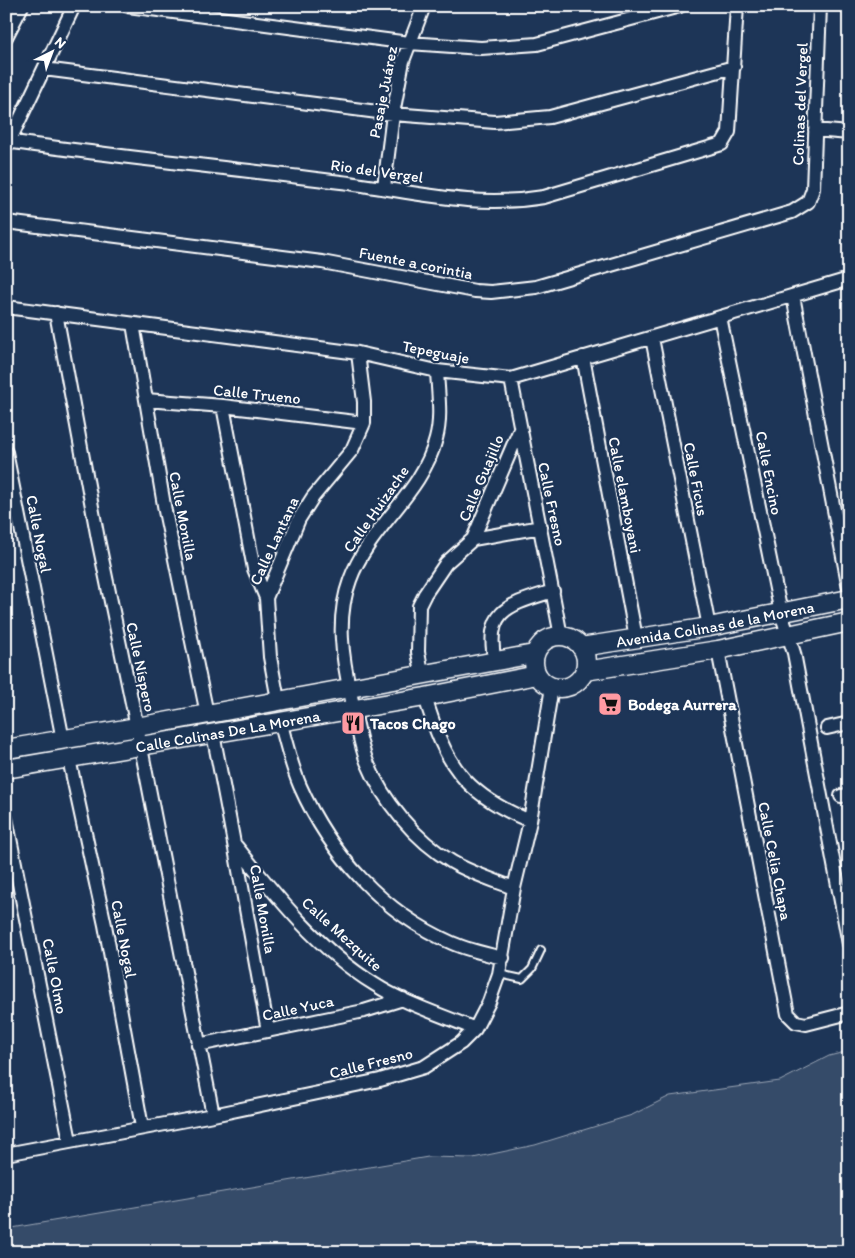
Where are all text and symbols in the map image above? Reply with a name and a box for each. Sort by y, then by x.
north arrow [28,28,78,78]
text: N [51,33,70,52]
street label: Colinas del Vergel [788,42,812,166]
street label: Pasaje Juárez [365,44,401,140]
street label: Rio del Vergel [330,155,425,187]
street label: Fuente a corintia [358,243,475,283]
street label: Tepeguaje [401,336,471,368]
street label: Calle Trueno [212,380,302,408]
street label: Calle Encino [752,429,786,517]
street label: Calle Guajillo [454,432,508,524]
street label: Calle elamboyani [604,435,646,555]
street label: Calle Ficus [680,441,712,517]
street label: Calle Fresno [534,460,570,548]
street label: Calle Huizache [339,462,413,556]
street label: Calle Monilla [165,470,201,562]
street label: Calle Nogal [22,493,56,575]
street label: Calle Lantana [245,494,303,588]
street label: Avenida Colinas de la Morena [615,597,816,651]
street label: Calle Níspero [122,620,160,714]
supermarket icon: Bodega Aurrera [597,691,623,717]
place label: Bodega Aurrera [628,695,737,715]
street label: Calle Colinas De La Morena [134,706,322,756]
restaurant icon: Tacos Chago [340,710,366,736]
place label: Tacos Chago [369,714,456,734]
street label: Calle Celia Chapa [754,800,796,923]
street label: Calle Monilla [246,863,280,955]
street label: Calle Mezquite [298,893,386,975]
street label: Calle Nogal [107,898,141,980]
street label: Calle Olmo [38,937,72,1015]
street label: Calle Yuca [260,991,336,1025]
street label: Calle Fresno [327,1043,415,1083]

